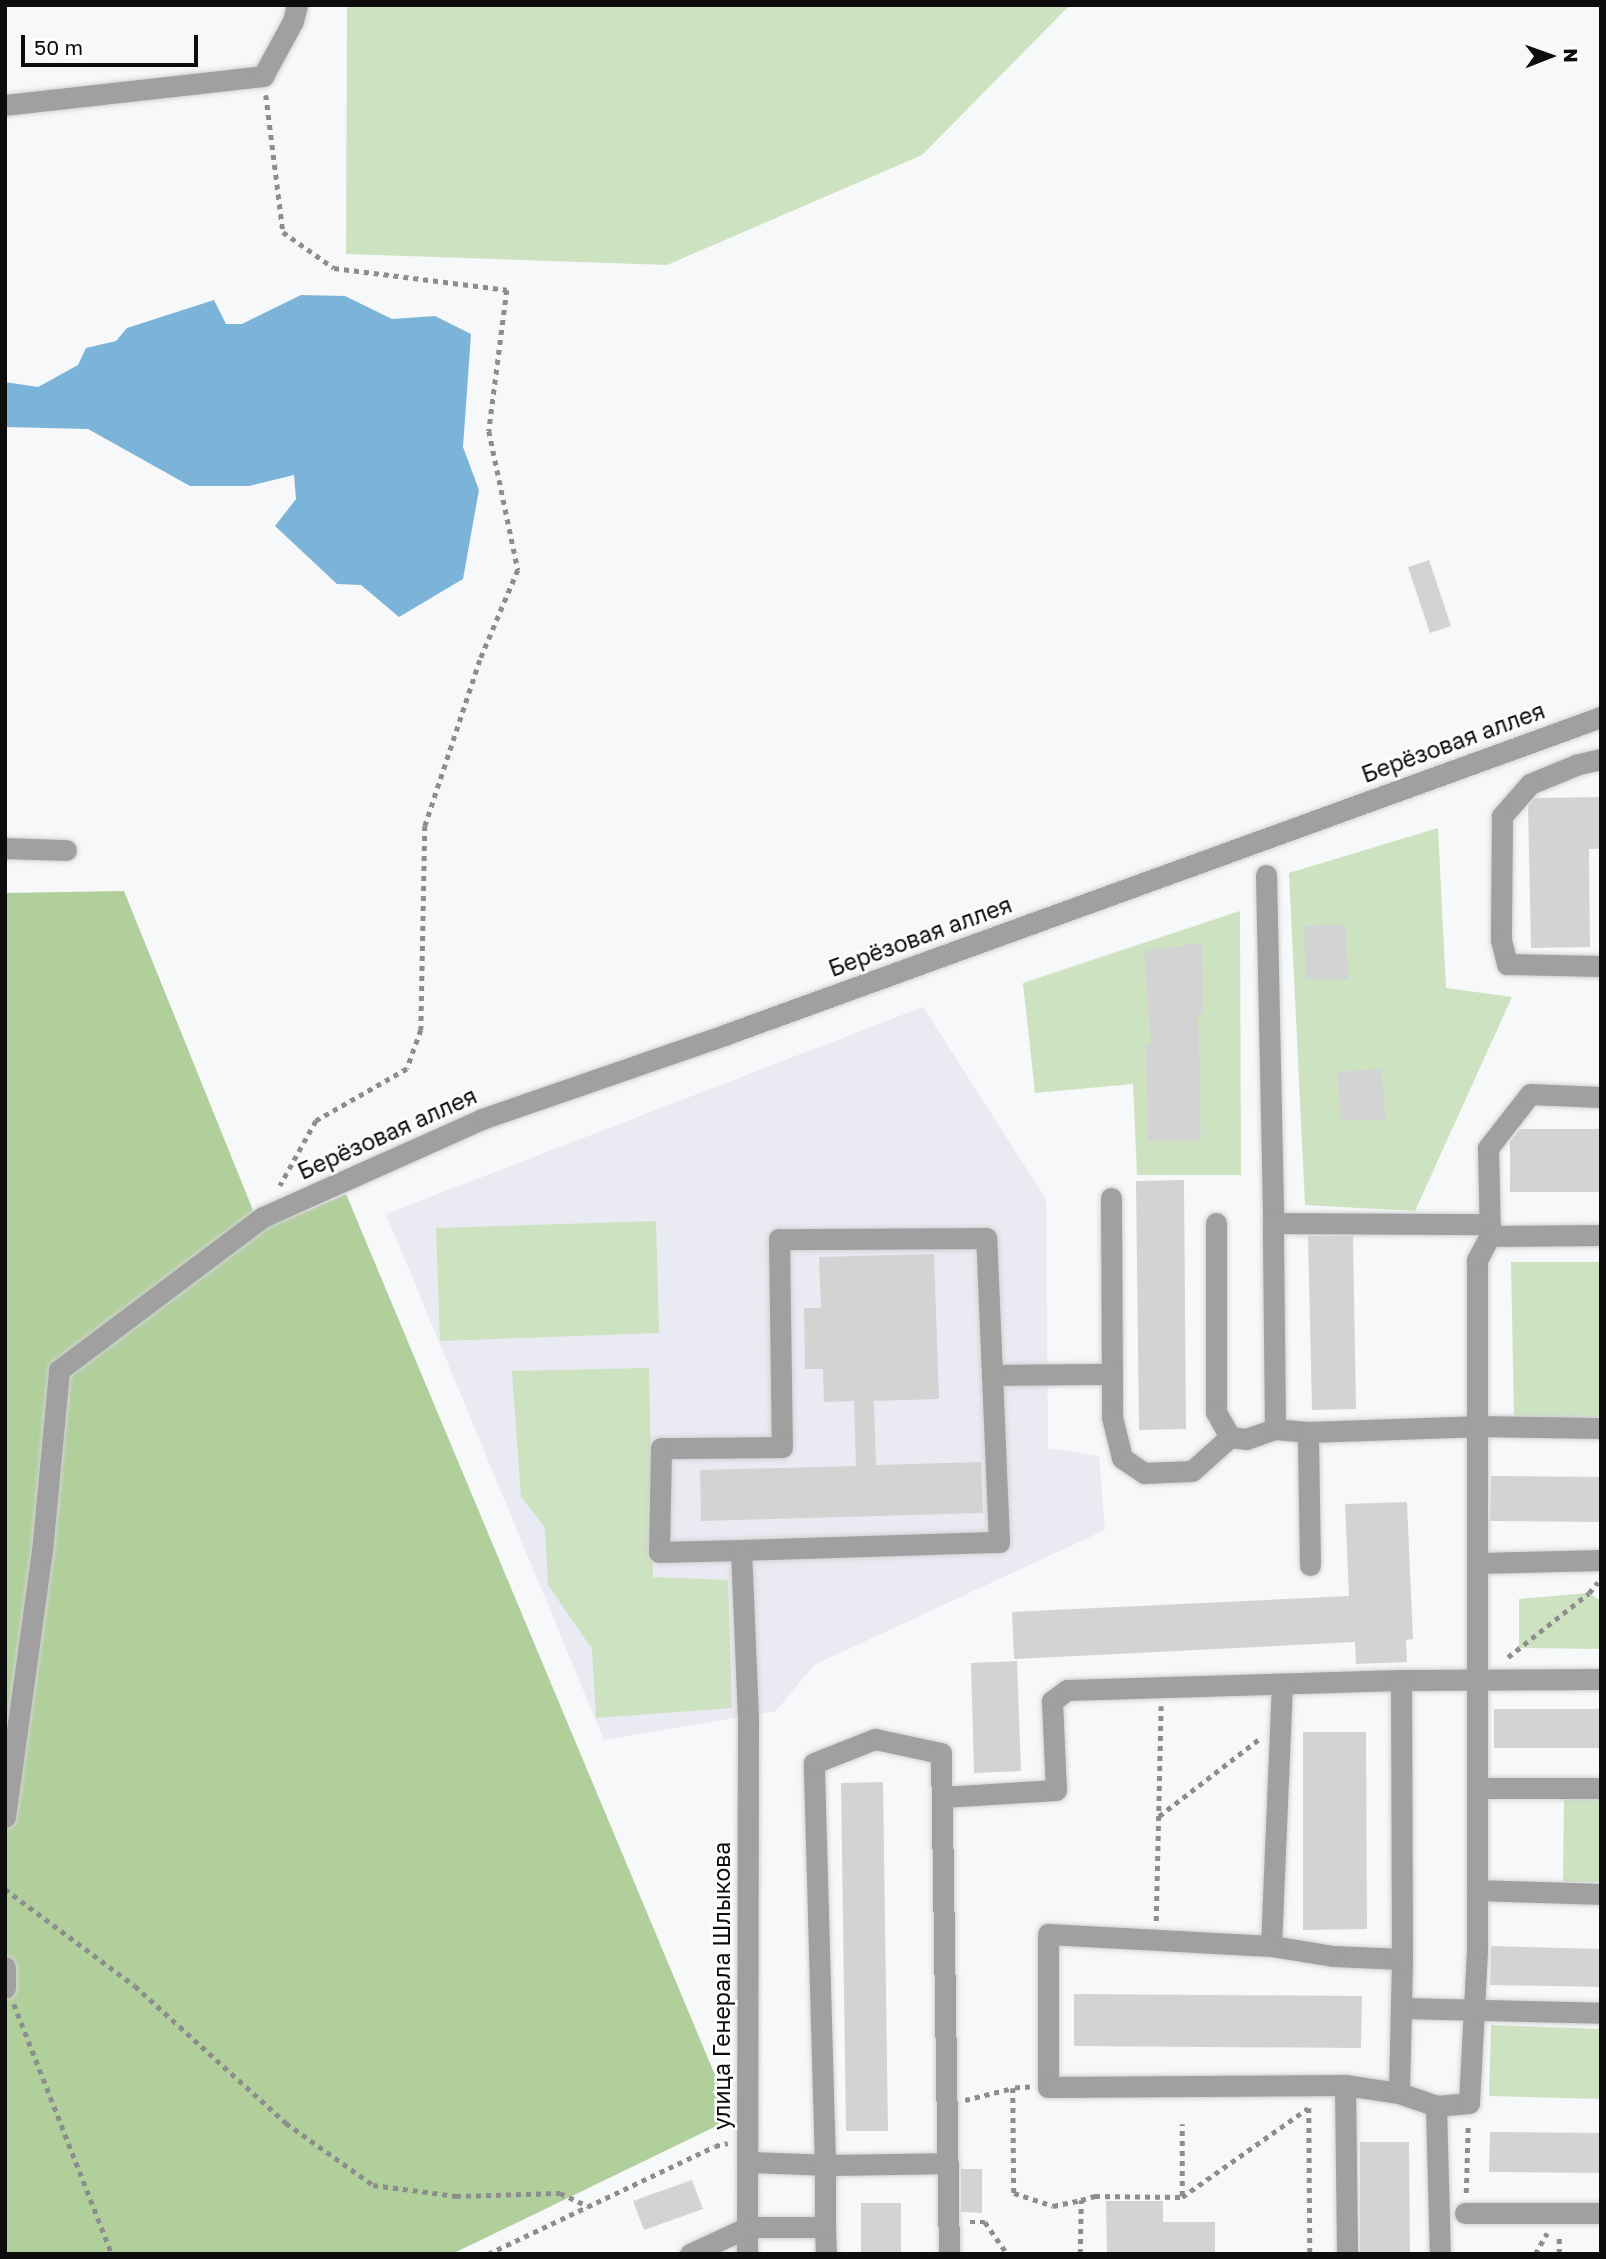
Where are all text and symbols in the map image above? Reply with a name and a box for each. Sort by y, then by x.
scale bar [24,21,201,65]
north arrow [1515,21,1585,91]
text: 50 m [34,34,83,60]
text: N [1560,48,1583,63]
street label: Берёзовая аллея [1358,696,1548,788]
street label: Берёзовая аллея [825,890,1015,982]
street label: Берёзовая аллея [293,1081,481,1185]
street label: улица Генерала Шлыкова [707,1842,735,2130]

